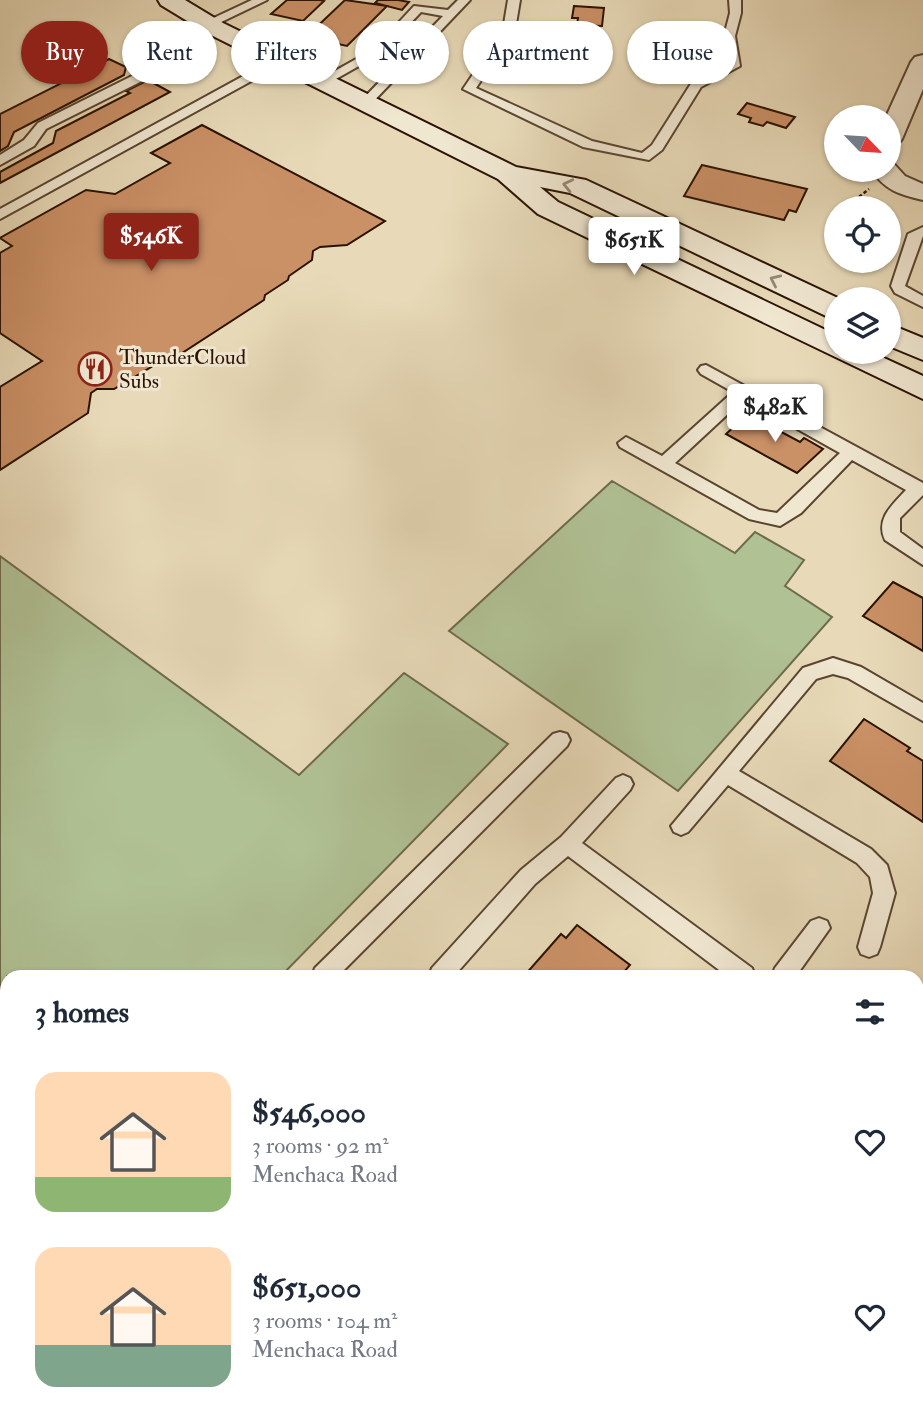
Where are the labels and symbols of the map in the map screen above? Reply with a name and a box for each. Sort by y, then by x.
north arrow [824,105,901,182]
one-way arrow [562,179,574,193]
pin: $546K [102,214,200,273]
pin: $651K [585,218,683,277]
one-way arrow [770,274,782,288]
place label: ThunderCloud Subs [119,344,247,395]
restaurant icon: ThunderCloud Subs [76,350,114,388]
pin: $482K [726,384,824,444]

